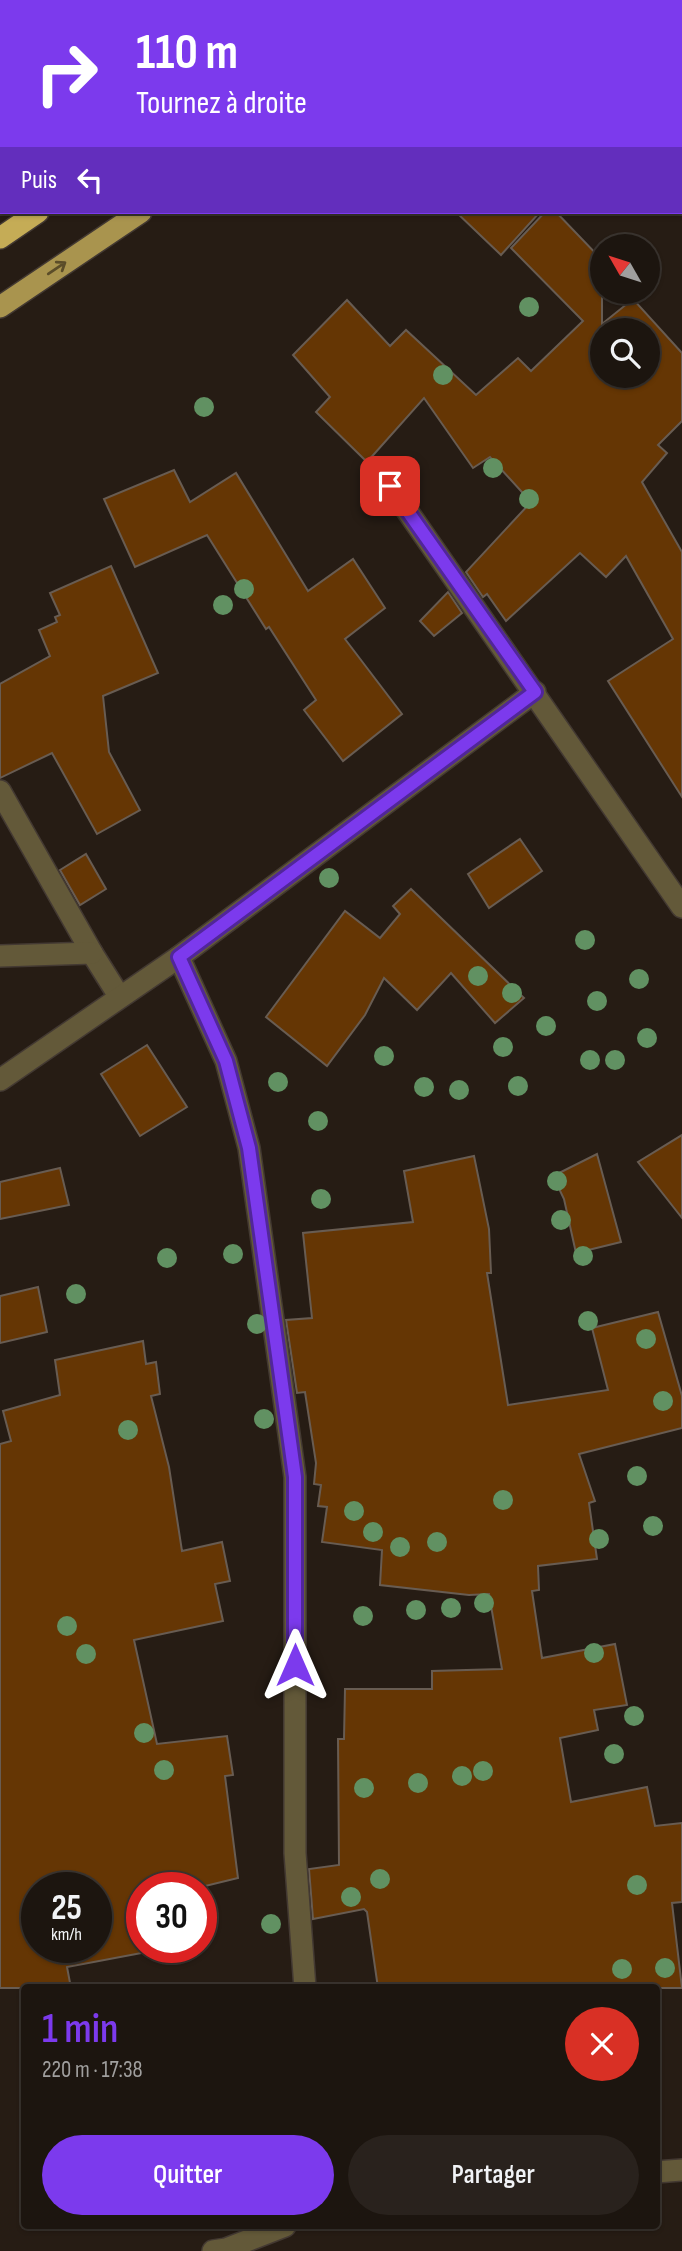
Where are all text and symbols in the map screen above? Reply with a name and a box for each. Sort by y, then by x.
text: 110 m [136,24,238,83]
icon: right [21,28,112,119]
text: Tournez à droite [136,84,307,123]
icon: left [71,161,109,199]
text: Puis [21,165,57,196]
north arrow [590,234,660,304]
map controls [590,234,660,388]
one-way arrow [46,261,66,275]
button: search [590,318,660,388]
pin [360,456,420,516]
icon: arrive [371,467,409,505]
position arrow [258,1628,332,1702]
speed limit sign: 30 [126,1872,217,1963]
text: 25 [51,1887,82,1930]
text: km/h [51,1924,82,1945]
text: 1 min [42,2004,118,2055]
button: close [565,2007,639,2081]
text: 220 m · 17:38 [42,2056,143,2084]
button: Quitter [42,2135,334,2215]
button: Partager [348,2135,639,2215]

